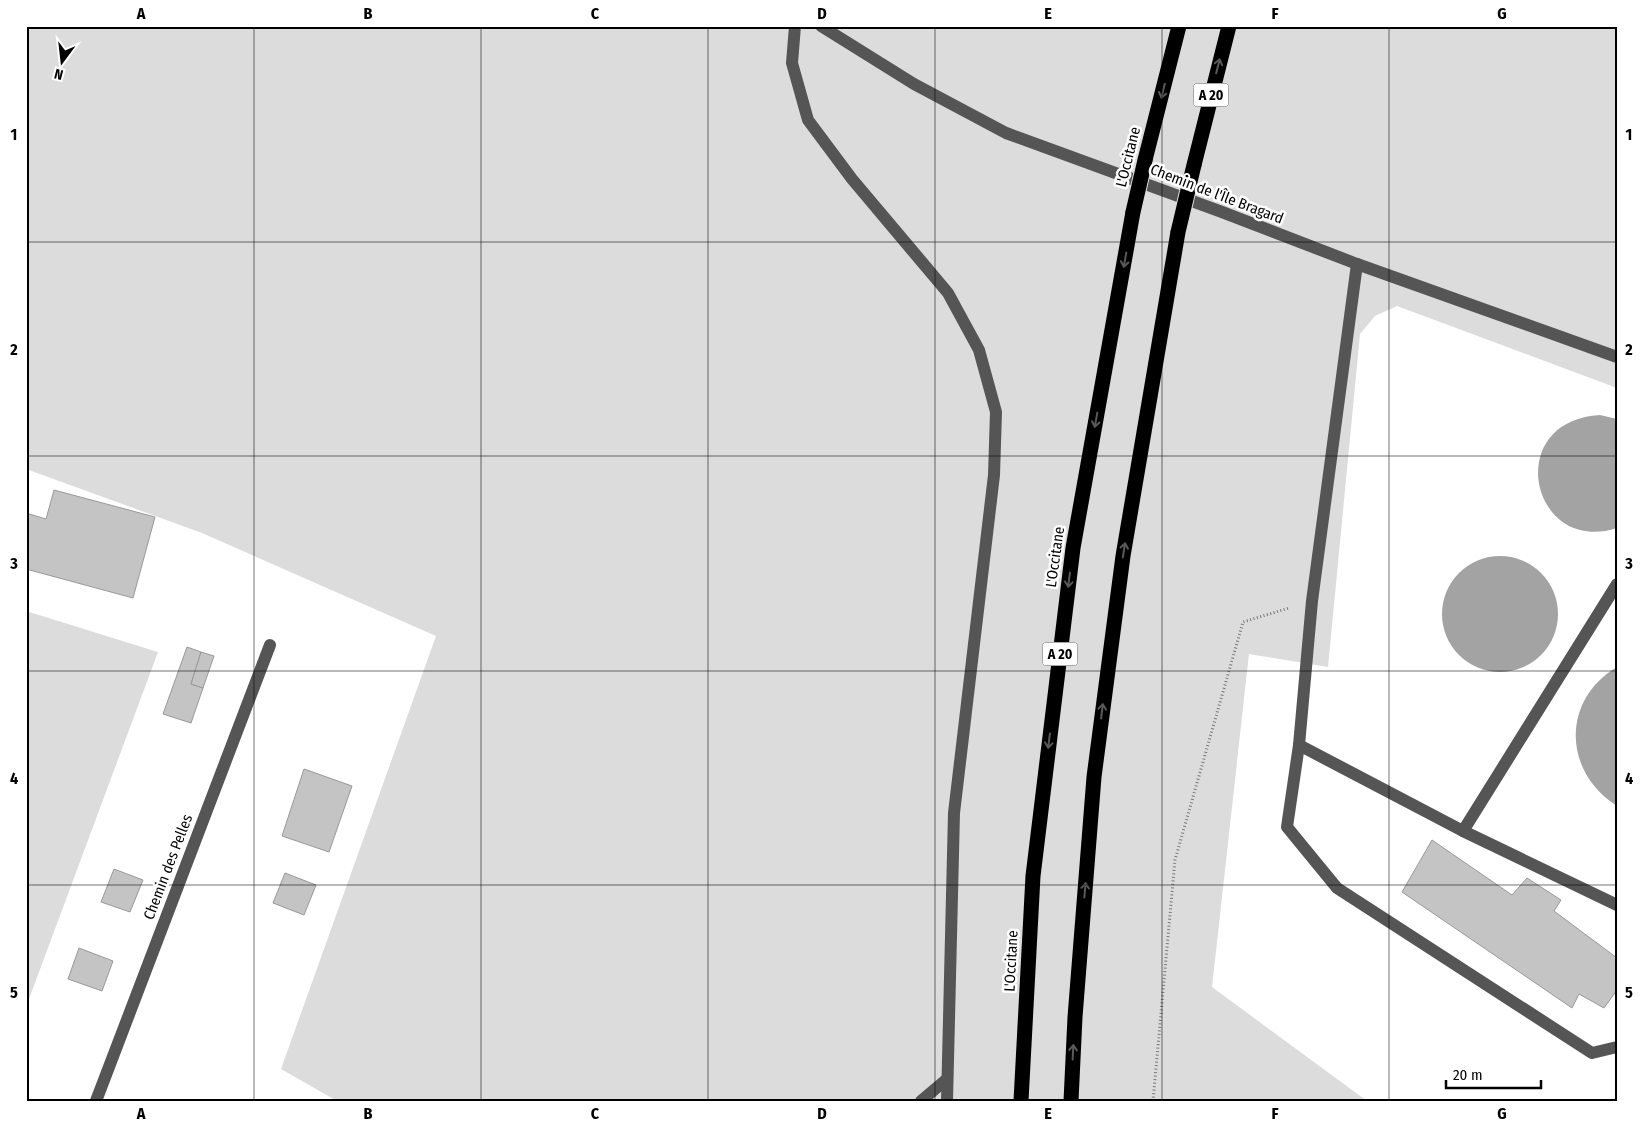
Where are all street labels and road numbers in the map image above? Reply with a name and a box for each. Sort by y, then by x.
road number: A 20 [1194,84,1228,106]
street label: L'Occitane [1112,125,1144,189]
street label: Chemin de l'Île Bragard [1148,160,1286,228]
street label: L'Occitane [1042,525,1068,589]
road number: A 20 [1042,642,1078,666]
street label: Chemin des Pelles [140,812,196,922]
street label: L'Occitane [1000,930,1022,992]

